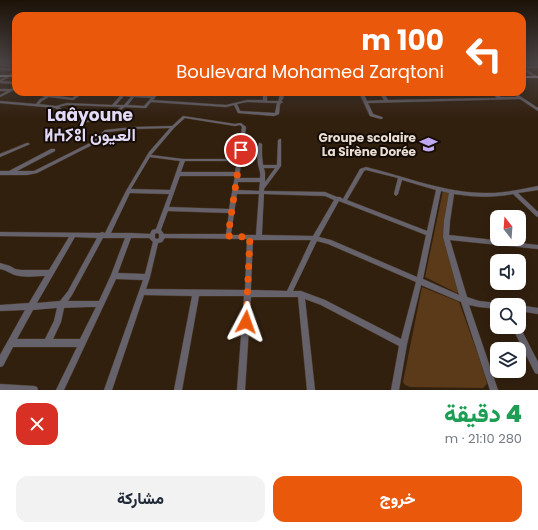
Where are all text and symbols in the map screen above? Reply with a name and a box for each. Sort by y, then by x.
text: 100 m [361,21,444,60]
icon: left [458,28,510,80]
text: Boulevard Mohamed Zarqtoni [176,59,444,84]
district label: Laâyoune ⵍⵄⵢⵓⵏ العيون [44,103,136,147]
place label: Groupe scolaire La Sirène Dorée [319,129,417,160]
pin [224,133,258,167]
school or university icon: Groupe scolaire La Sirène Dorée [419,135,439,155]
icon: arrive [230,139,252,161]
north arrow [490,210,526,246]
map controls [490,210,526,378]
button: sound [490,254,526,290]
button: search [490,298,526,334]
position arrow [225,301,267,343]
button: layers [490,342,526,378]
text: 4 دقيقة [444,397,522,430]
button: close [16,403,58,445]
text: 280 m · 21:10 [445,429,522,448]
button: مشاركة [16,476,265,522]
button: خروج [273,476,522,522]

